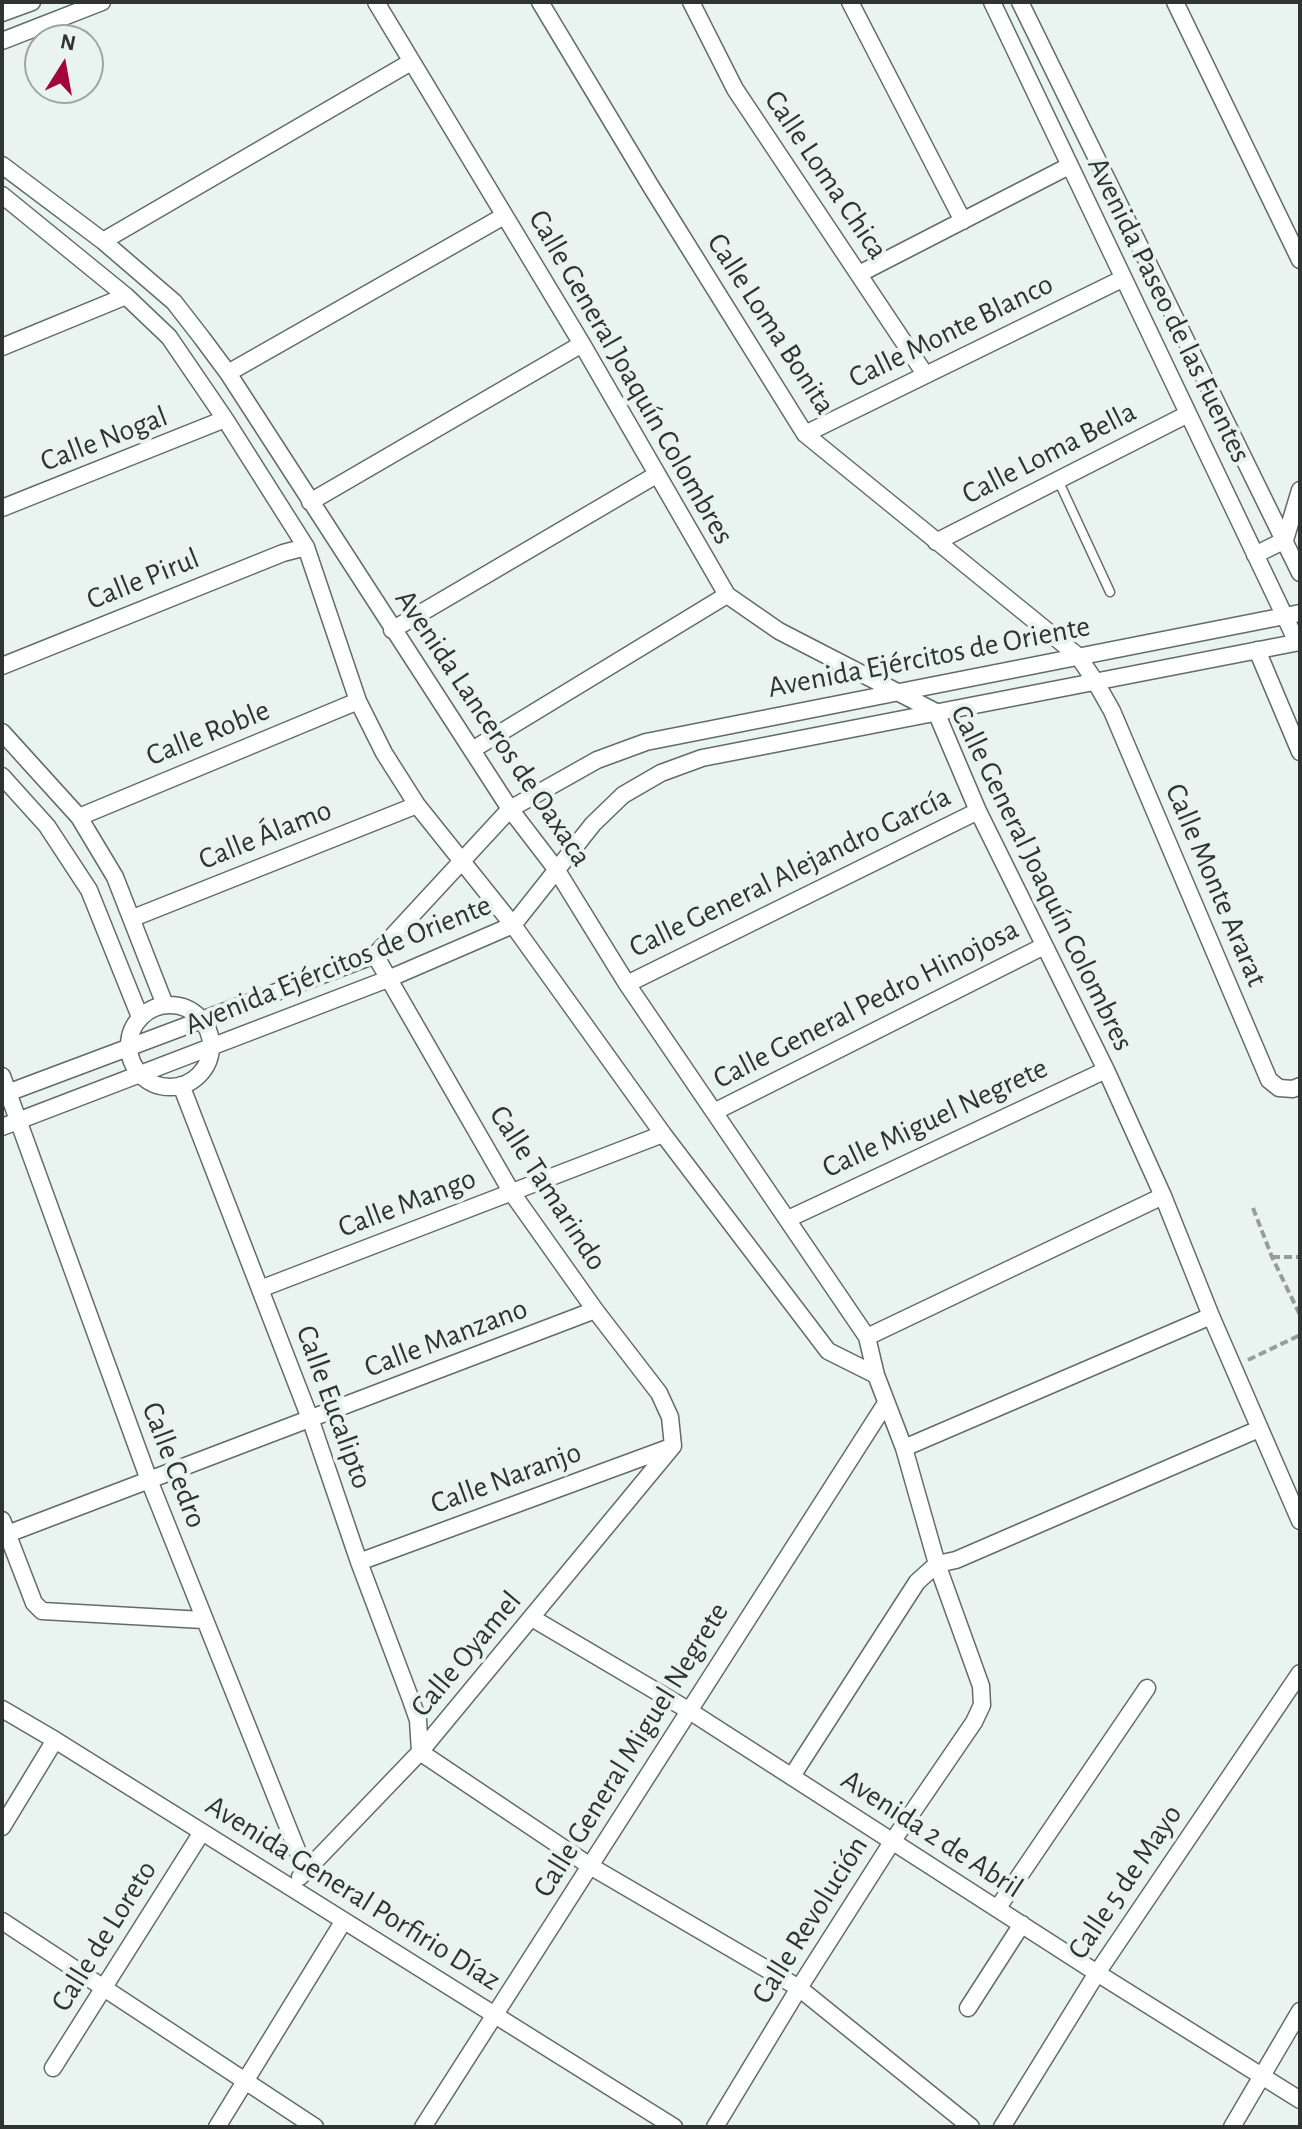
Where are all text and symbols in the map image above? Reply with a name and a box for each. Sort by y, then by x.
north arrow [24,24,104,104]
text: N [59,30,78,55]
street label: Calle Loma Chica [756,84,896,266]
street label: Avenida Paseo de las Fuentes [1079,151,1259,469]
street label: Calle General Joaquín Colombres [520,203,742,551]
street label: Calle Loma Bonita [699,227,843,421]
street label: Calle Monte Blanco [843,266,1059,396]
street label: Calle Loma Bella [956,394,1142,512]
street label: Calle Nogal [35,398,173,480]
street label: Calle Pirul [81,540,205,618]
street label: Avenida Lanceros de Oaxaca [387,583,599,873]
street label: Avenida Ejércitos de Oriente [765,608,1093,706]
street label: Calle Roble [141,692,275,774]
street label: Calle General Joaquín Colombres [943,699,1141,1057]
street label: Calle General Alejandro García [623,778,957,966]
street label: Calle Monte Ararat [1157,778,1275,992]
street label: Calle Álamo [193,792,337,878]
street label: Avenida Ejércitos de Oriente [180,887,496,1043]
street label: Calle General Pedro Hinojosa [707,911,1025,1097]
street label: Calle Miguel Negrete [817,1050,1053,1186]
street label: Calle Tamarindo [481,1099,615,1277]
street label: Calle Mango [333,1160,481,1246]
street label: Calle Manzano [359,1290,533,1386]
street label: Calle Eucalipto [288,1320,380,1494]
street label: Calle Cedro [134,1397,214,1533]
street label: Calle Naranjo [426,1434,586,1522]
street label: Calle Oyamel [403,1584,529,1724]
street label: Calle General Miguel Negrete [525,1596,737,1904]
street label: Avenida 2 de Abril [834,1762,1030,1906]
street label: Avenida General Porfirio Díaz [199,1787,507,1999]
street label: Calle 5 de Mayo [1060,1798,1190,1966]
street label: Calle Revolución [744,1830,876,2010]
street label: Calle de Loreto [43,1854,165,2018]

